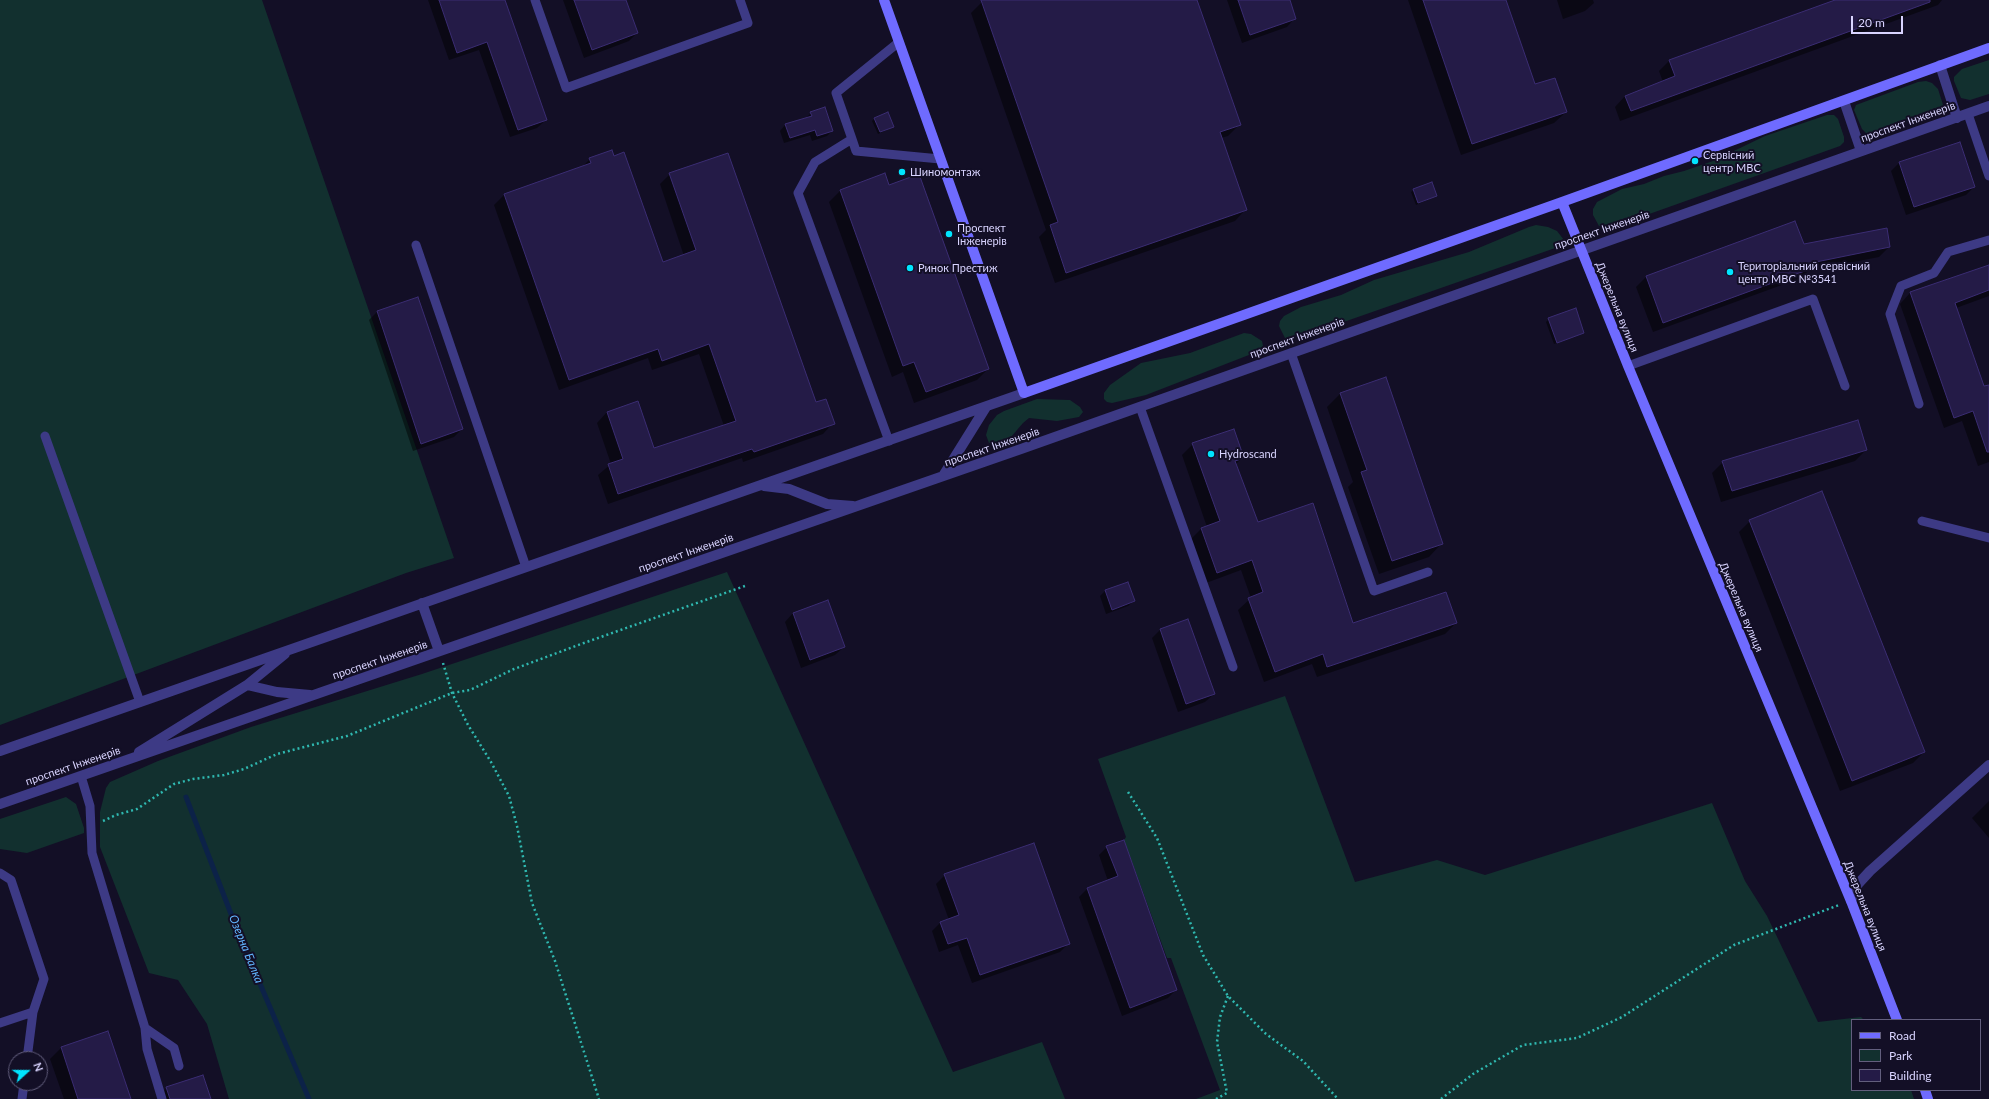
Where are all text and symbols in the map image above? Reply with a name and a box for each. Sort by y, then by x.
scale bar [1853,8,1905,34]
text: 20 m [1858,15,1885,30]
street label: проспект Інженерів [1859,99,1957,145]
place label: Сервісний центр МВС [1703,148,1761,174]
marker: Сервісний центр МВС [1690,156,1700,166]
place label: Шиномонтаж [910,165,980,179]
marker: Шиномонтаж [897,167,907,177]
street label: проспект Інженерів [1553,208,1651,252]
place label: Проспект Інженерів [957,221,1007,247]
marker: Проспект Інженерів [944,229,954,239]
place label: Територіальний сервісний центр МВС №3541 [1738,259,1870,285]
street label: Джерельна вулиця [1593,260,1641,354]
place label: Ринок Престиж [918,261,998,275]
marker: Ринок Престиж [905,263,915,273]
marker: Територіальний сервісний центр МВС №3541 [1725,267,1735,277]
street label: проспект Інженерів [1248,315,1346,361]
street label: проспект Інженерів [943,425,1041,469]
place label: Hydroscand [1219,447,1277,461]
marker: Hydroscand [1206,449,1216,459]
street label: проспект Інженерів [637,531,735,575]
street label: Джерельна вулиця [1716,560,1766,654]
street label: проспект Інженерів [331,638,429,682]
street label: проспект Інженерів [24,744,122,788]
street label: Джерельна вулиця [1841,859,1889,953]
water label: Озерна Балка [226,913,266,985]
legend [1851,1019,1981,1091]
text: Road [1889,1028,1916,1043]
text: Park [1889,1048,1912,1063]
north arrow [8,1051,48,1091]
text: N [31,1061,46,1073]
text: Building [1889,1068,1932,1083]

